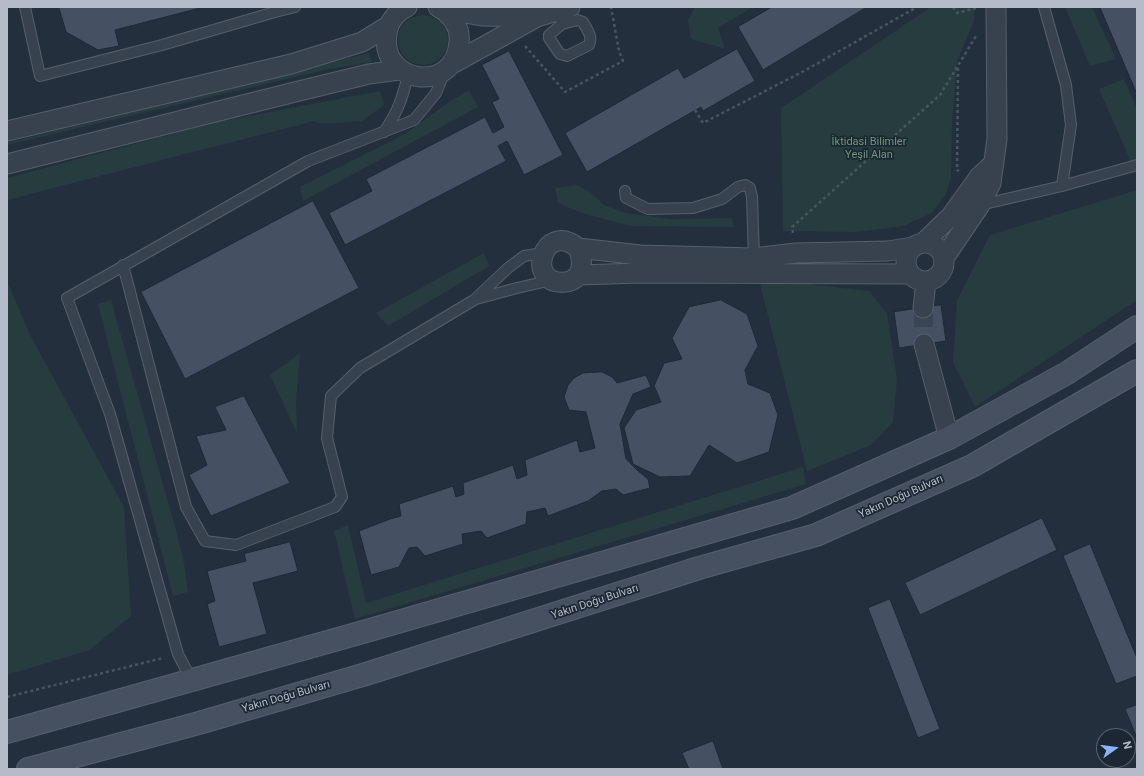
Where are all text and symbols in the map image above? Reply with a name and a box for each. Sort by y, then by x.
park label: İktidasi Bilimler Yeşil Alan [832,135,906,161]
street label: Yakın Doğu Bulvarı [857,472,945,522]
street label: Yakın Doğu Bulvarı [550,582,640,622]
street label: Yakın Doğu Bulvarı [240,678,332,716]
north arrow [1096,728,1136,768]
text: N [1120,740,1134,751]

